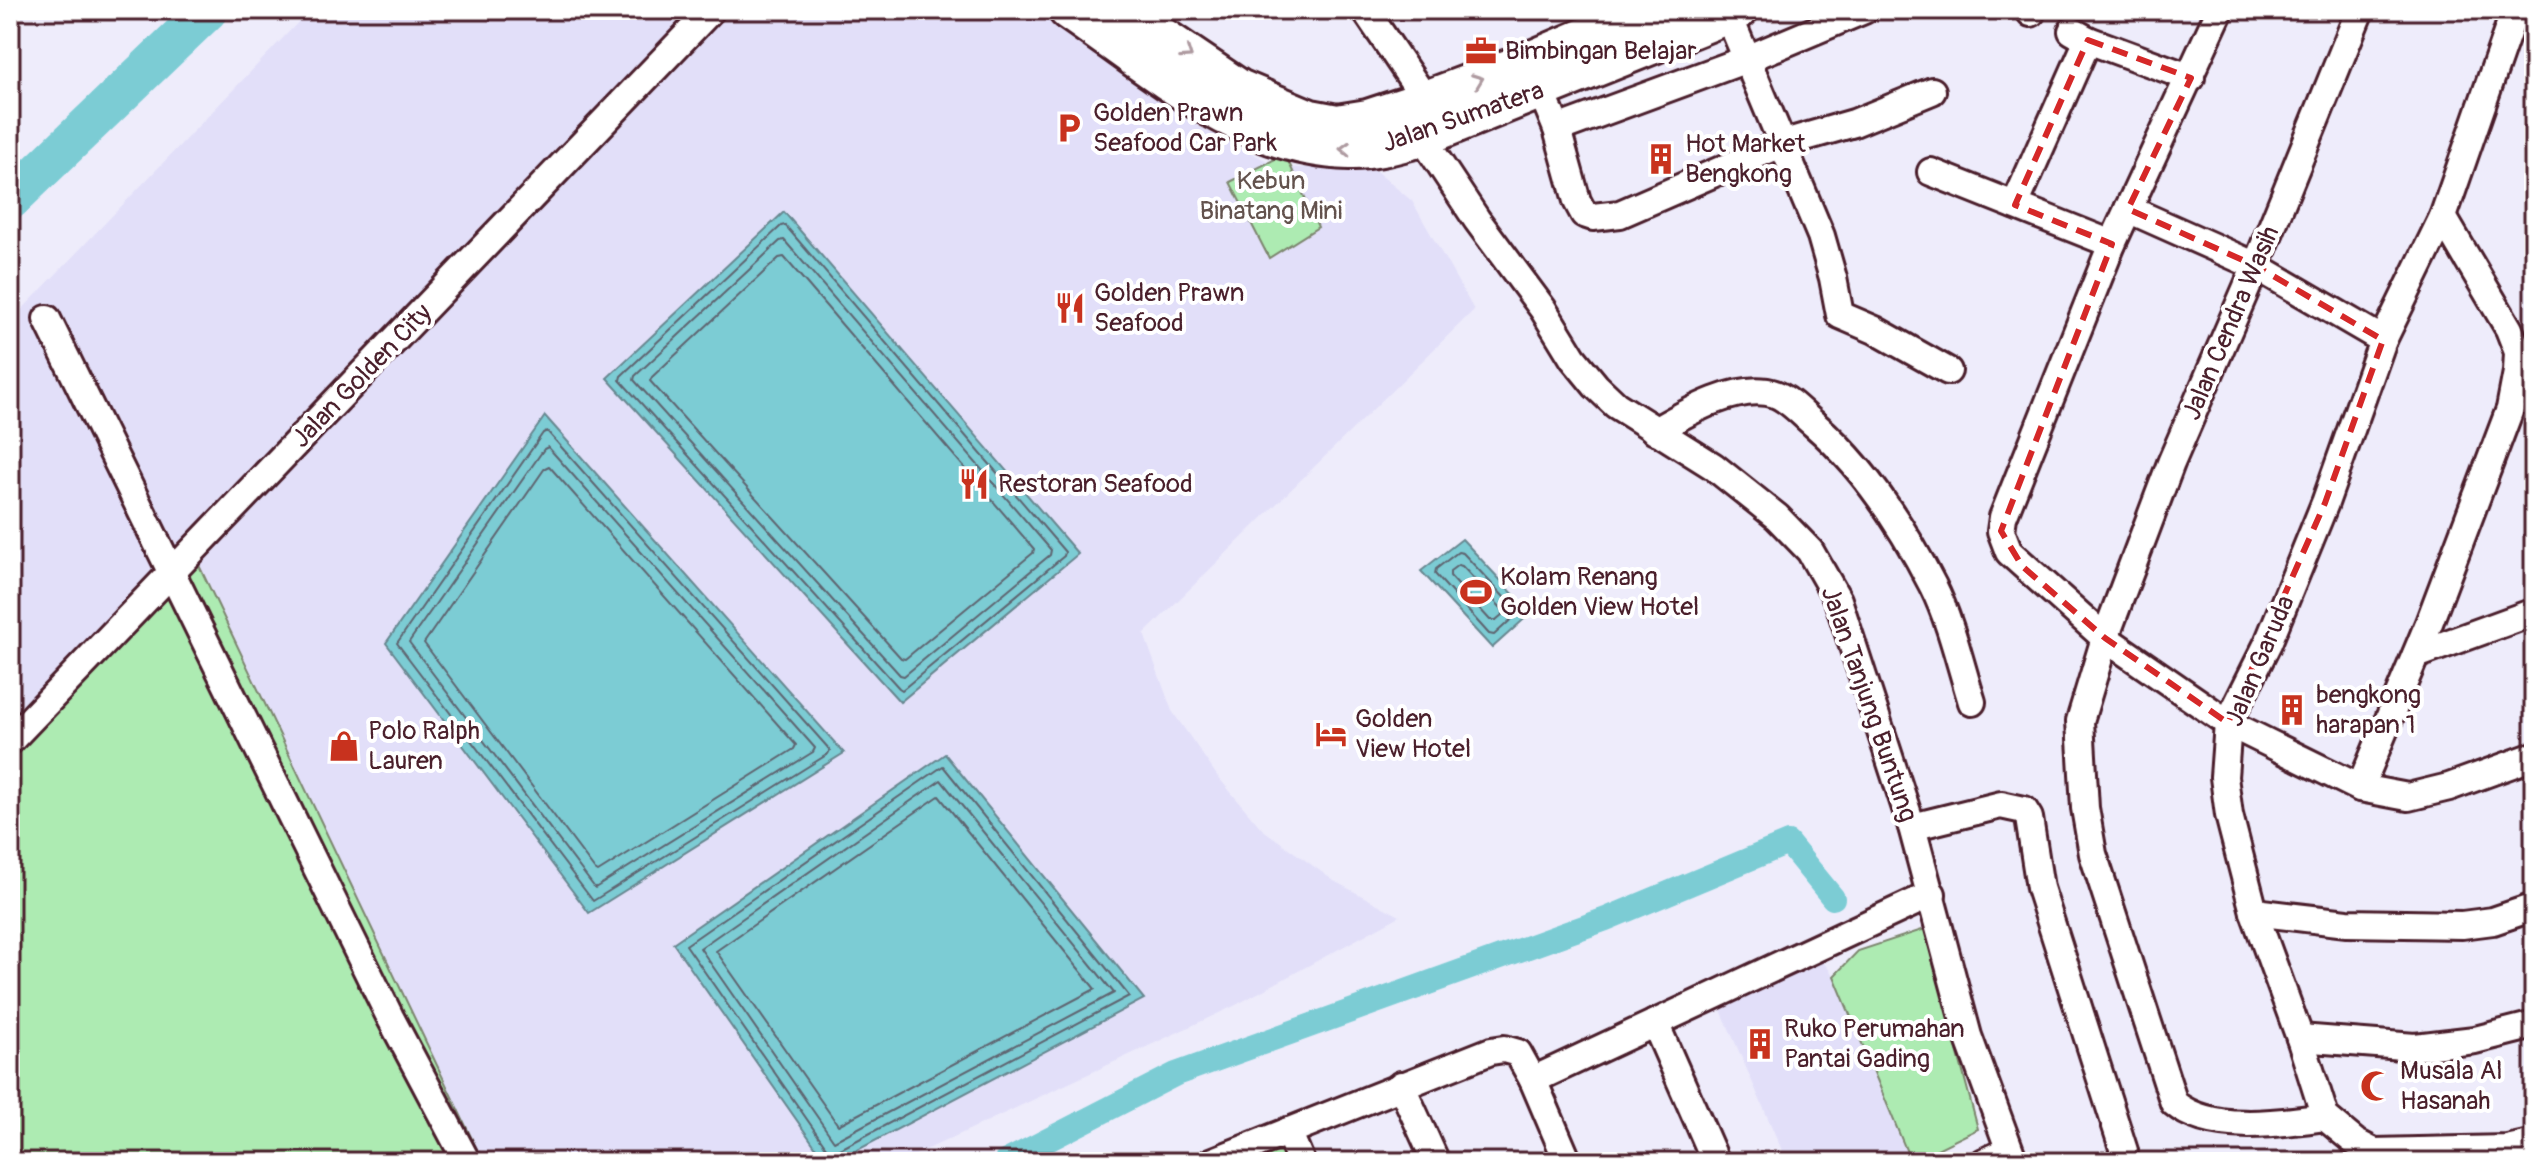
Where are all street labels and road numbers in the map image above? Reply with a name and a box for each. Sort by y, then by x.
street label: Jalan Sumatera [1378,74,1548,160]
street label: Jalan Cendra Wasih [2176,221,2286,425]
street label: Jalan Golden City [285,297,439,455]
street label: Jalan Tanjung Buntung [1814,582,1924,826]
street label: Jalan Garuda [2218,591,2302,731]

